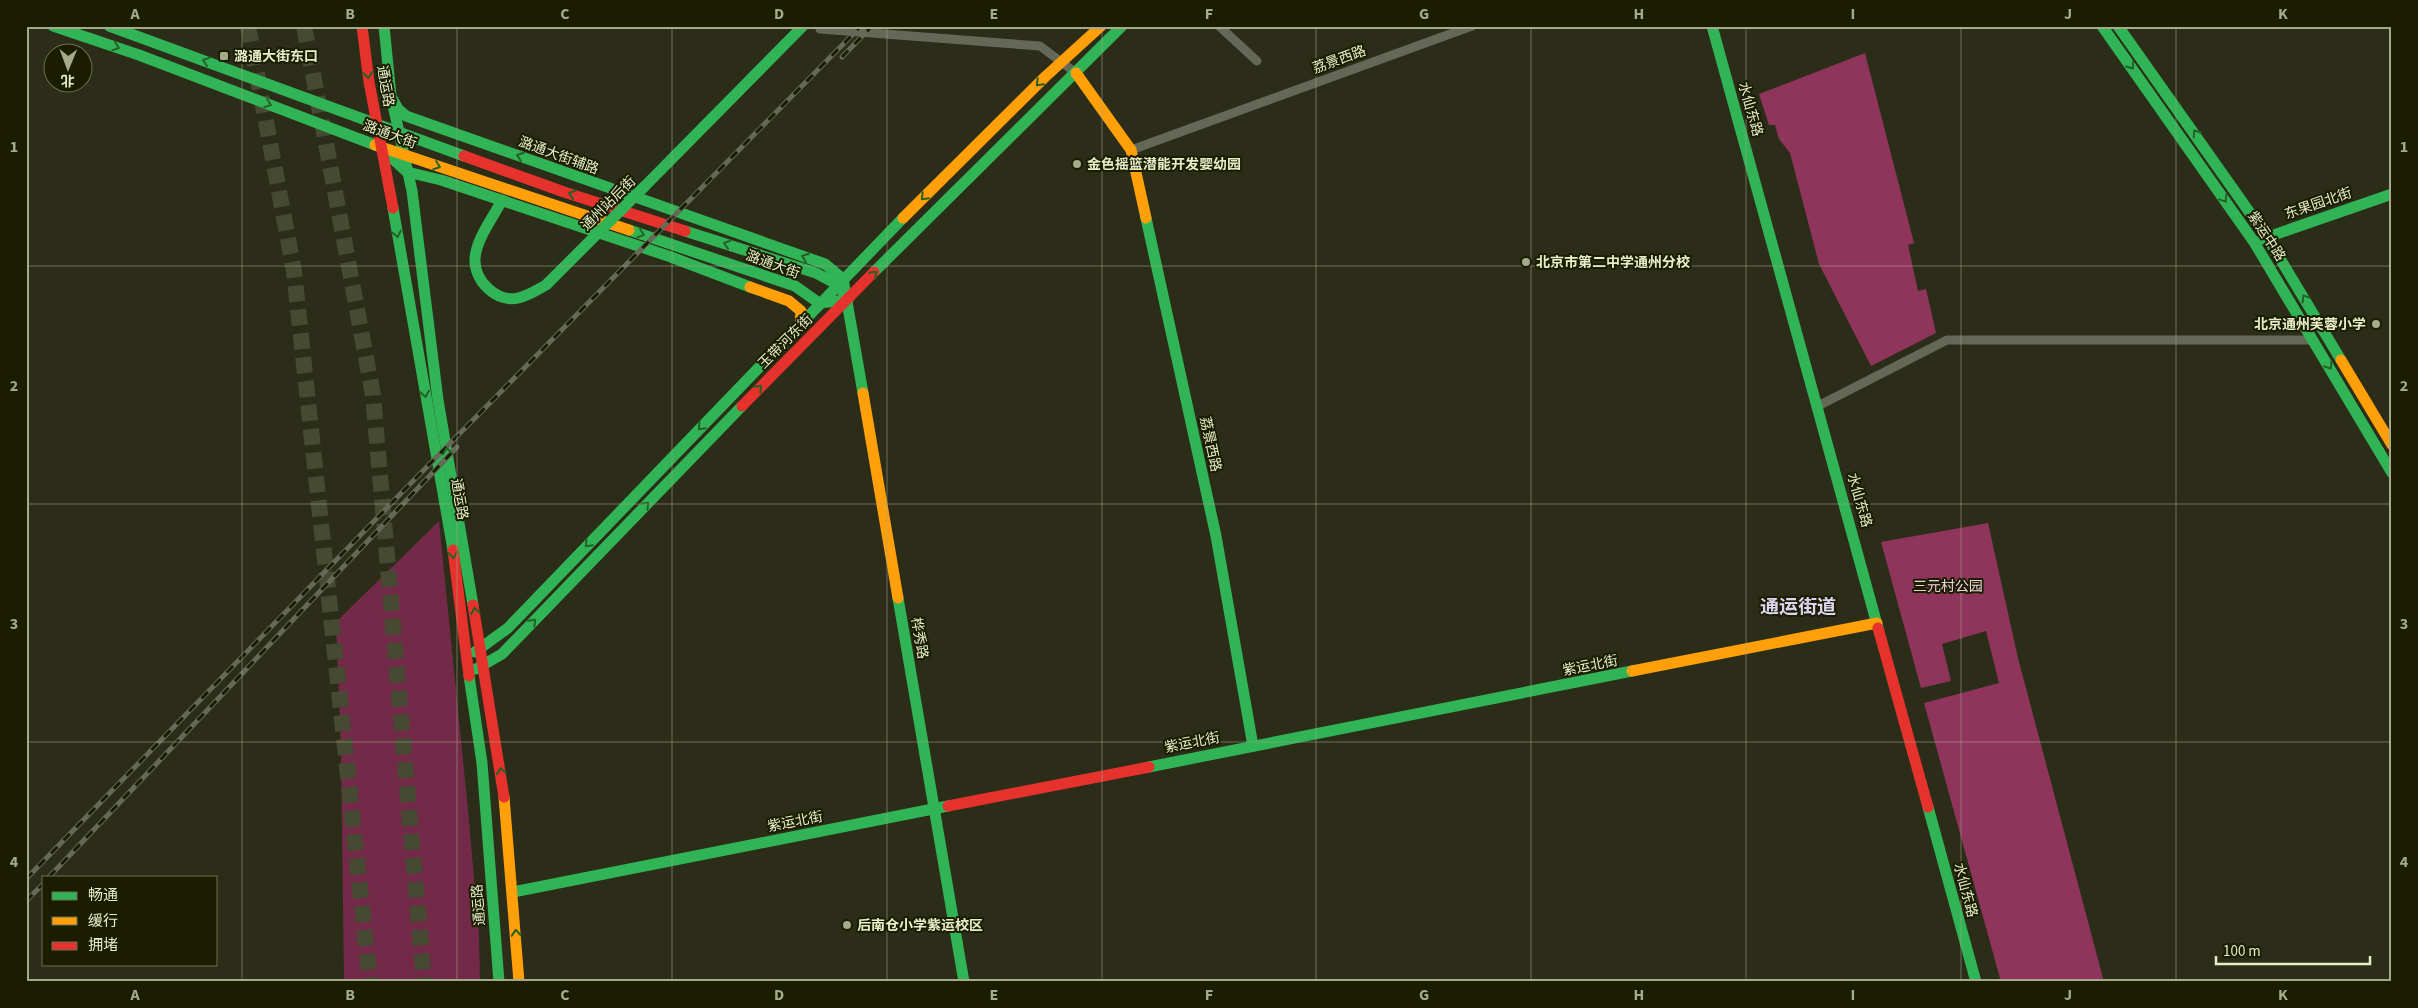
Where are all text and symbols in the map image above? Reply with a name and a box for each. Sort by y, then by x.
text: A [129,3,140,25]
text: B [345,3,355,25]
text: C [560,3,570,25]
text: D [774,3,784,25]
text: E [990,3,998,25]
text: F [1205,3,1213,25]
text: G [1419,3,1429,25]
text: H [1634,3,1644,25]
text: I [1851,3,1855,25]
text: J [2064,3,2072,25]
text: K [2278,3,2288,25]
street label: 荔景西路 [1310,41,1369,79]
north arrow [42,42,92,92]
one-way arrow [111,42,119,52]
place label: 潞通大街东口 [234,47,318,67]
marker: 潞通大街东口 [218,50,230,62]
one-way arrow [202,57,211,67]
one-way arrow [2125,60,2134,70]
street label: 通运路 [372,64,399,109]
text: 北 [61,70,75,90]
one-way arrow [362,71,373,79]
one-way arrow [1036,77,1045,86]
street label: 水仙东路 [1733,80,1767,139]
one-way arrow [263,98,272,108]
street label: 潞通大街 [360,116,419,154]
one-way arrow [2193,129,2202,139]
street label: 潞通大街辅路 [516,132,602,180]
text: 1 [10,136,18,158]
text: 1 [2400,136,2408,158]
one-way arrow [516,152,524,162]
place label: 金色摇篮潜能开发婴幼园 [1087,155,1241,175]
marker: 金色摇篮潜能开发婴幼园 [1071,158,1083,170]
one-way arrow [432,160,441,170]
street label: 通州站后街 [577,172,641,236]
street label: 东果园北街 [2282,183,2355,225]
one-way arrow [569,190,577,200]
one-way arrow [921,192,930,201]
one-way arrow [2218,193,2227,203]
street label: 紫运中路 [2243,208,2290,265]
one-way arrow [636,228,644,238]
one-way arrow [391,230,402,239]
one-way arrow [723,240,732,250]
street label: 潞通大街 [743,246,802,284]
one-way arrow [801,253,810,263]
place label: 北京市第二中学通州分校 [1536,253,1690,273]
marker: 北京市第二中学通州分校 [1520,256,1532,268]
one-way arrow [869,270,878,279]
one-way arrow [2301,294,2311,303]
street label: 玉带河东街 [754,310,818,374]
place label: 北京通州芙蓉小学 [2254,315,2366,335]
marker: 北京通州芙蓉小学 [2370,318,2382,330]
one-way arrow [2322,361,2332,370]
text: 2 [10,375,18,397]
text: 2 [2400,375,2408,397]
one-way arrow [753,385,762,394]
one-way arrow [420,390,430,399]
street label: 荔景西路 [1194,415,1226,474]
one-way arrow [698,422,707,431]
one-way arrow [443,446,453,455]
street label: 水仙东路 [1842,471,1876,530]
street label: 通运路 [446,477,473,522]
one-way arrow [640,502,649,511]
one-way arrow [585,539,594,548]
one-way arrow [447,551,458,559]
park label: 三元村公园 [1913,577,1983,597]
district label: 通运街道 [1760,594,1836,621]
one-way arrow [471,606,481,615]
text: 3 [10,613,18,635]
text: 3 [2400,613,2408,635]
street label: 桦秀路 [906,616,933,661]
one-way arrow [527,619,536,628]
street label: 紫运北街 [1561,651,1620,681]
street label: 紫运北街 [1163,728,1222,758]
one-way arrow [496,767,507,775]
street label: 紫运北街 [766,807,825,837]
text: 4 [10,851,19,873]
text: 4 [2400,851,2409,873]
street label: 水仙东路 [1948,861,1982,920]
legend [42,876,218,966]
street label: 通运路 [468,883,490,927]
text: 畅通 [88,885,118,906]
text: 缓行 [88,911,118,932]
place label: 后南仓小学紫运校区 [857,916,983,936]
marker: 后南仓小学紫运校区 [841,919,853,931]
one-way arrow [510,929,521,937]
scale bar [2216,933,2369,965]
text: 拥堵 [88,935,118,956]
text: 100 m [2223,941,2261,962]
text: A [129,984,140,1006]
text: B [345,984,355,1006]
text: C [560,984,570,1006]
text: D [774,984,784,1006]
text: E [990,984,998,1006]
text: F [1205,984,1213,1006]
text: G [1419,984,1429,1006]
text: H [1634,984,1644,1006]
text: I [1851,984,1855,1006]
text: J [2064,984,2072,1006]
text: K [2278,984,2288,1006]

